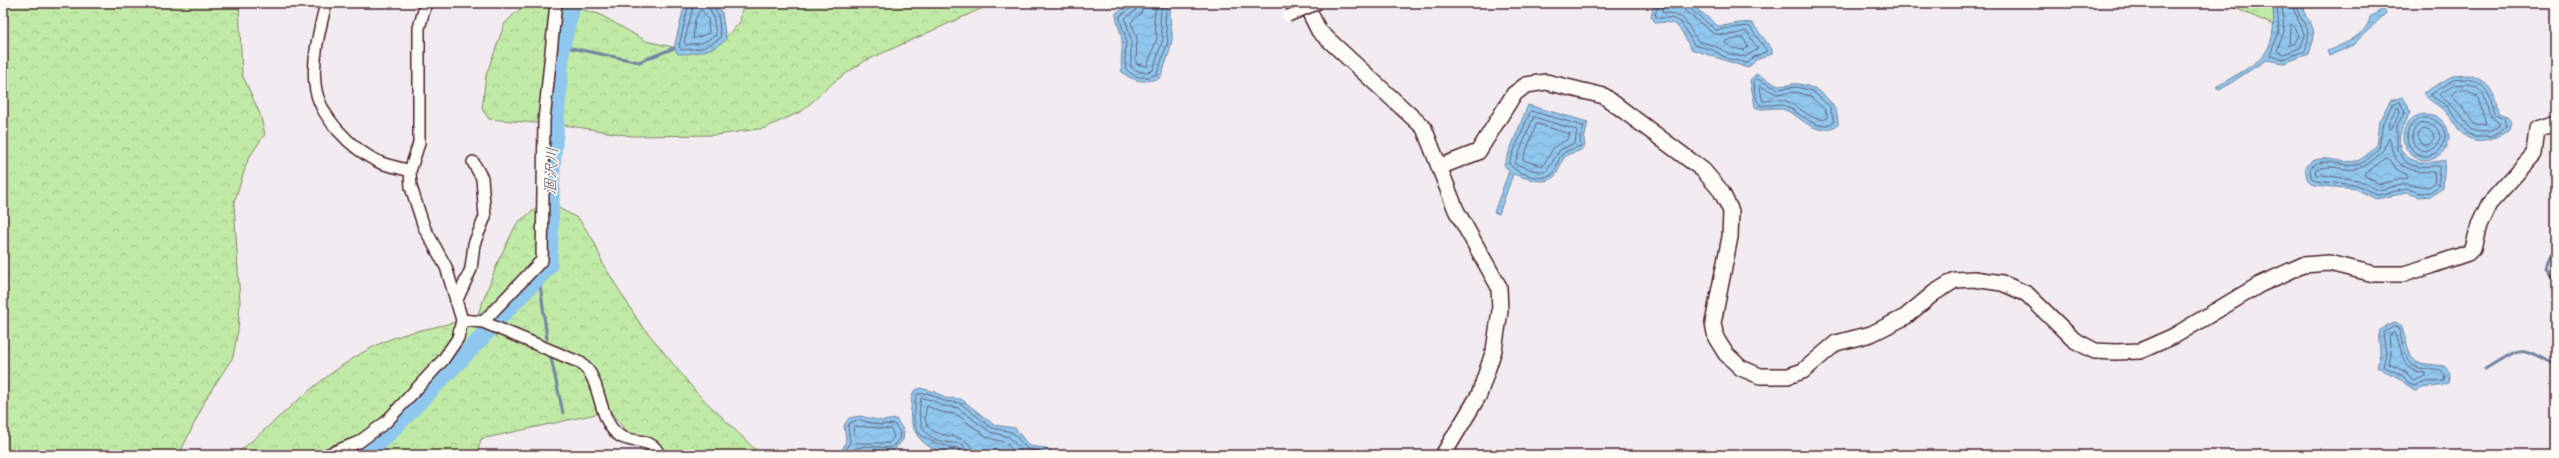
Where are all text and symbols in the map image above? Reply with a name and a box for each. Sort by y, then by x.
water label: 涸沢川 [540,146,566,196]

